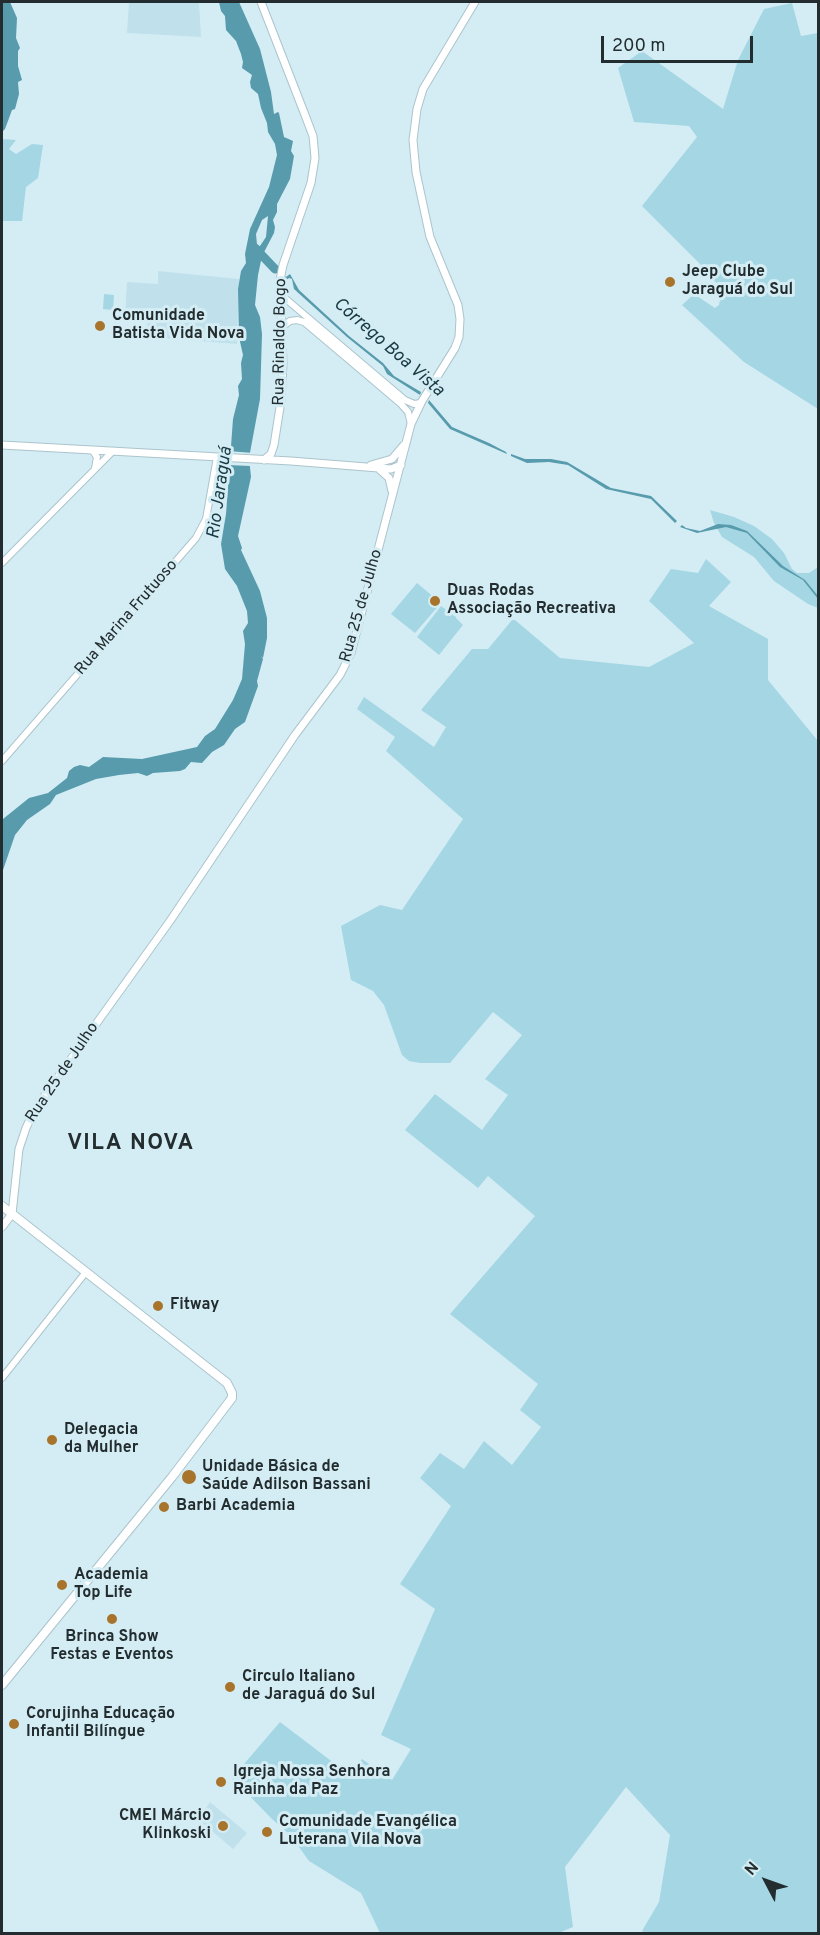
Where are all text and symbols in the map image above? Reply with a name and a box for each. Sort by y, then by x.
scale bar [604,24,756,62]
text: 200 m [612,35,665,58]
place label: Jeep Clube Jaraguá do Sul [682,263,793,301]
marker: Jeep Clube Jaraguá do Sul [663,275,677,289]
street label: Rua Rinaldo Bogo [270,278,292,406]
water label: Córrego Boa Vista [328,294,448,402]
place label: Comunidade Batista Vida Nova [112,307,244,345]
marker: Comunidade Batista Vida Nova [93,319,107,333]
water label: Rio Jaraguá [204,446,238,540]
street label: Rua 25 de Julho [337,547,387,665]
street label: Rua Marina Frutuoso [72,556,182,680]
place label: Duas Rodas Associação Recreativa [447,582,616,620]
marker: Duas Rodas Associação Recreativa [428,594,442,608]
street label: Rua 25 de Julho [22,1019,104,1127]
district label: VILA NOVA [67,1132,195,1158]
place label: Fitway [170,1296,219,1316]
marker: Fitway [151,1299,165,1313]
place label: Delegacia da Mulher [64,1421,138,1459]
marker: Delegacia da Mulher [45,1433,59,1447]
place label: Unidade Básica de Saúde Adilson Bassani [202,1458,371,1496]
marker: Unidade Básica de Saúde Adilson Bassani [180,1468,198,1486]
place label: Barbi Academia [176,1497,295,1517]
marker: Barbi Academia [157,1500,171,1514]
place label: Academia Top Life [74,1566,149,1604]
marker: Academia Top Life [55,1578,69,1592]
marker: Brinca Show Festas e Eventos [105,1612,119,1626]
place label: Brinca Show Festas e Eventos [50,1628,174,1666]
place label: Circulo Italiano de Jaraguá do Sul [242,1668,375,1706]
marker: Circulo Italiano de Jaraguá do Sul [223,1680,237,1694]
place label: Corujinha Educação Infantil Bilíngue [26,1705,175,1743]
marker: Corujinha Educação Infantil Bilíngue [7,1717,21,1731]
place label: Igreja Nossa Senhora Rainha da Paz [233,1763,390,1801]
marker: Igreja Nossa Senhora Rainha da Paz [214,1775,228,1789]
place label: CMEI Márcio Klinkoski [119,1807,211,1845]
place label: Comunidade Evangélica Luterana Vila Nova [279,1813,457,1851]
marker: CMEI Márcio Klinkoski [216,1819,230,1833]
marker: Comunidade Evangélica Luterana Vila Nova [260,1825,274,1839]
north arrow [736,1851,796,1911]
text: N [741,1858,764,1880]

